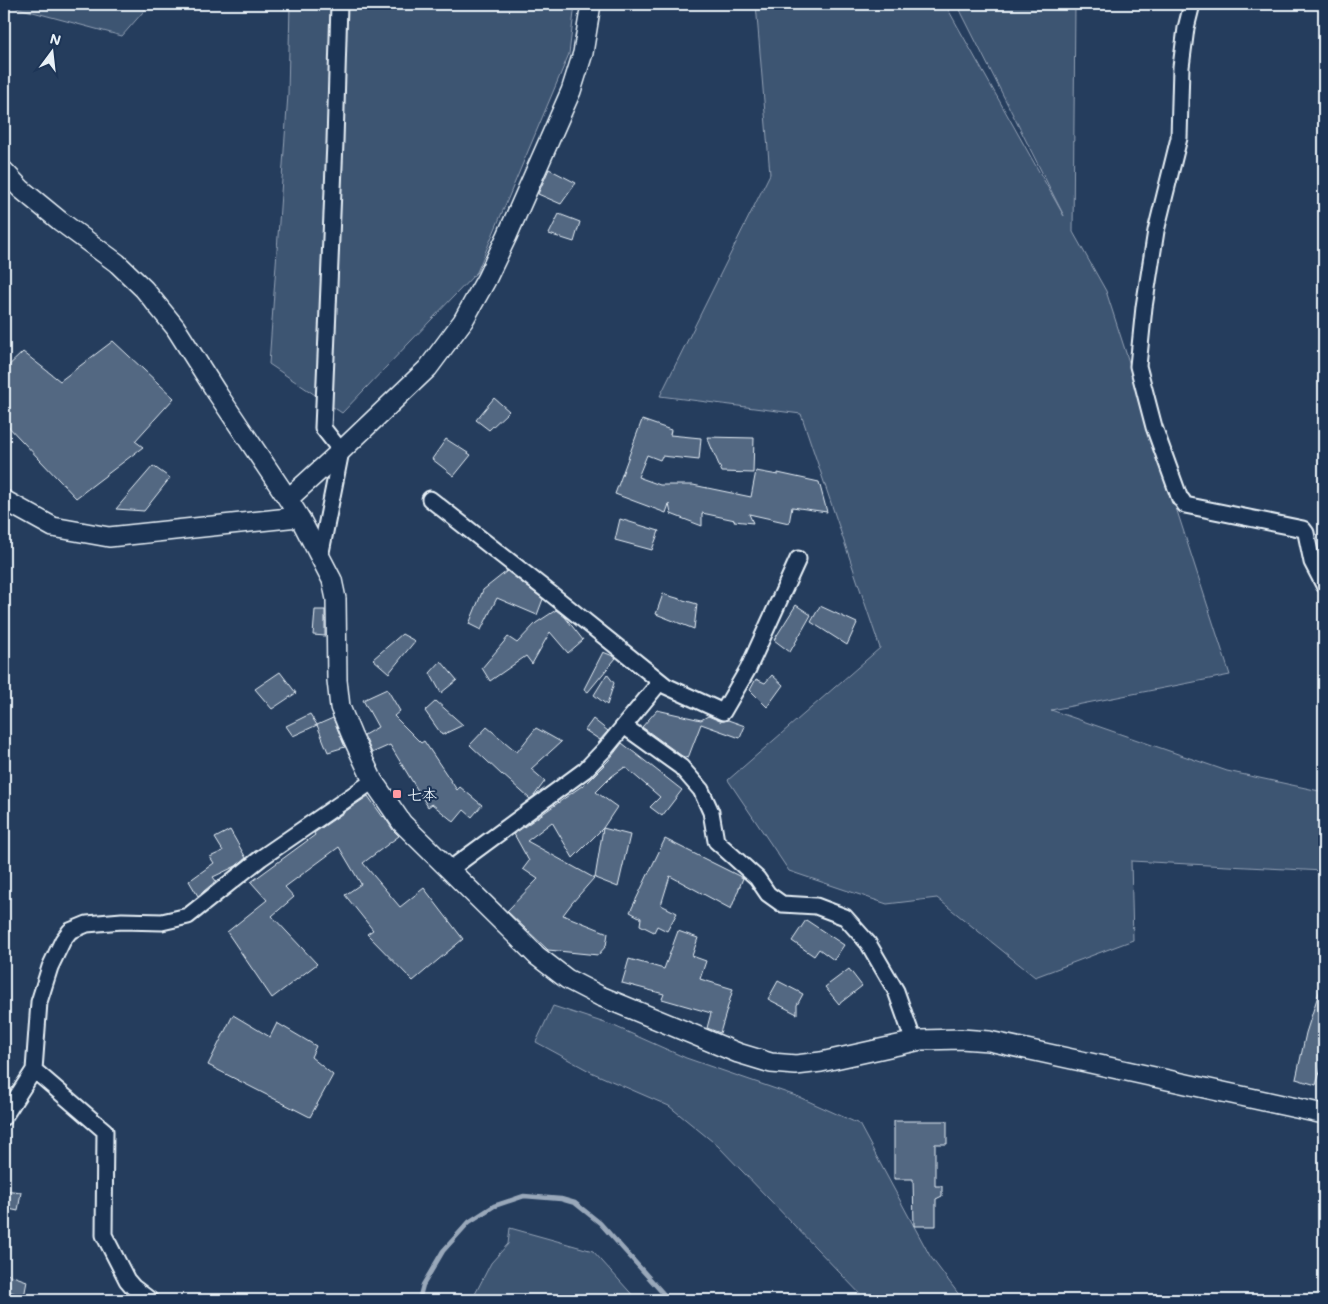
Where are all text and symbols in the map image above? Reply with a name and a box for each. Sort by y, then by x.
north arrow [28,28,78,78]
text: N [48,28,63,50]
place label: 七本 [407,784,437,804]
marker: 七本 [391,788,403,800]

